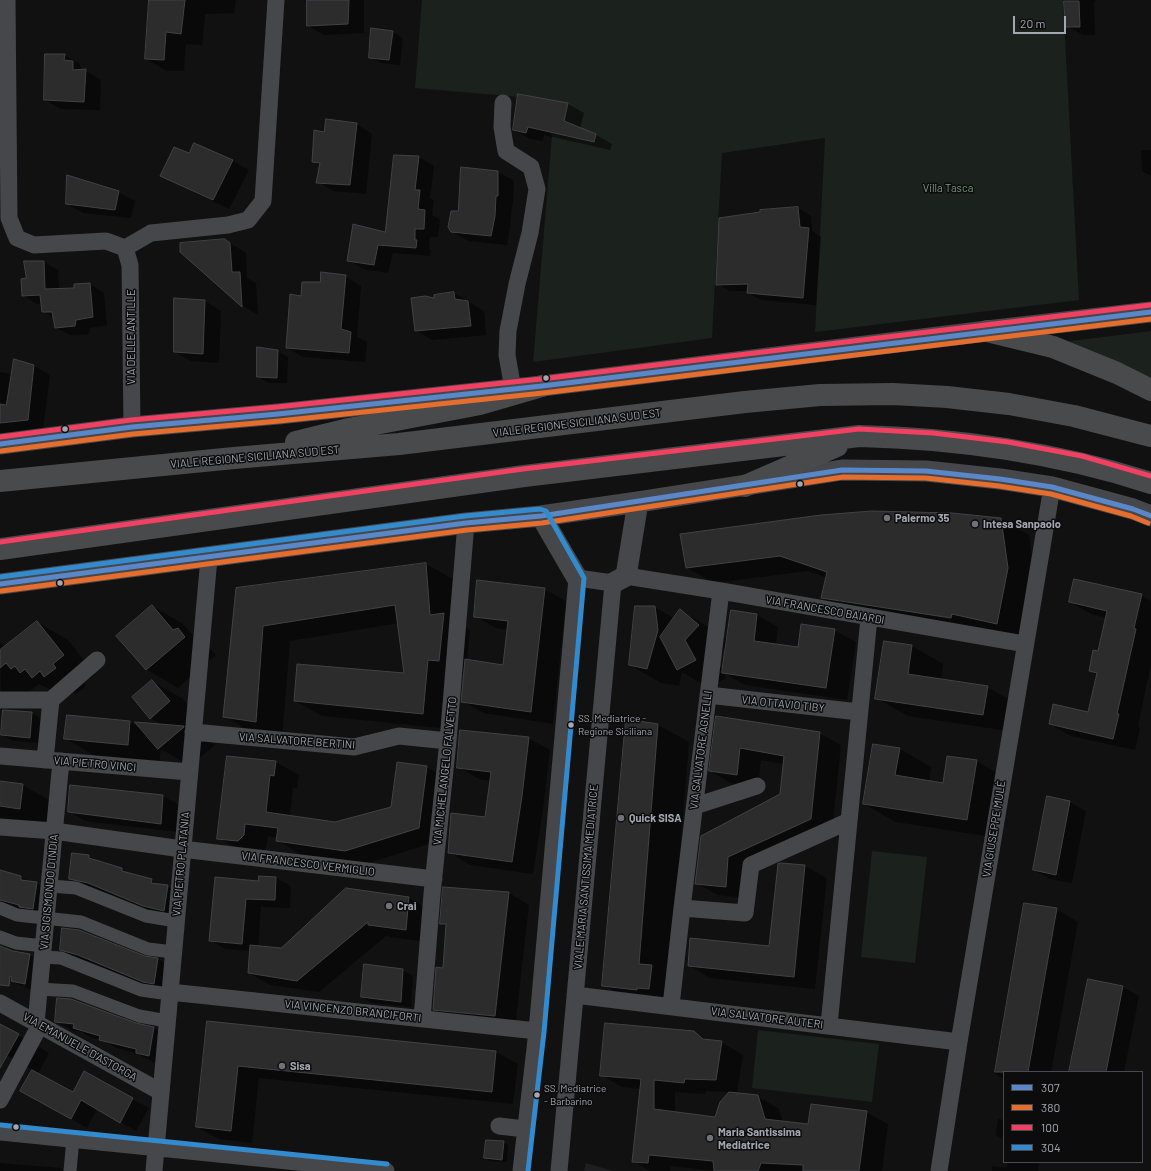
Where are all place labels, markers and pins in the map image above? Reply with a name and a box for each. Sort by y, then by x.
unlabelled marker [541,373,551,383]
unlabelled marker [60,424,70,434]
unlabelled marker [795,479,805,489]
place label: Palermo 35 [895,511,950,525]
marker: Palermo 35 [882,513,892,523]
place label: Intesa Sanpaolo [983,517,1061,531]
marker: Intesa Sanpaolo [970,519,980,529]
unlabelled marker [55,578,65,588]
place label: SS. Mediatrice - Regione Siciliana [578,713,652,736]
marker: SS. Mediatrice - Regione Siciliana [566,720,576,730]
place label: Quick SISA [629,811,682,825]
marker: Quick SISA [616,813,626,823]
place label: Crai [397,899,416,913]
marker: Crai [384,901,394,911]
place label: Sisa [290,1059,311,1073]
marker: Sisa [277,1061,287,1071]
place label: SS. Mediatrice - Barbarino [544,1083,606,1106]
marker: SS. Mediatrice - Barbarino [532,1090,542,1100]
unlabelled marker [11,1122,21,1132]
place label: Maria Santissima Mediatrice [718,1125,801,1151]
marker: Maria Santissima Mediatrice [705,1133,715,1143]

